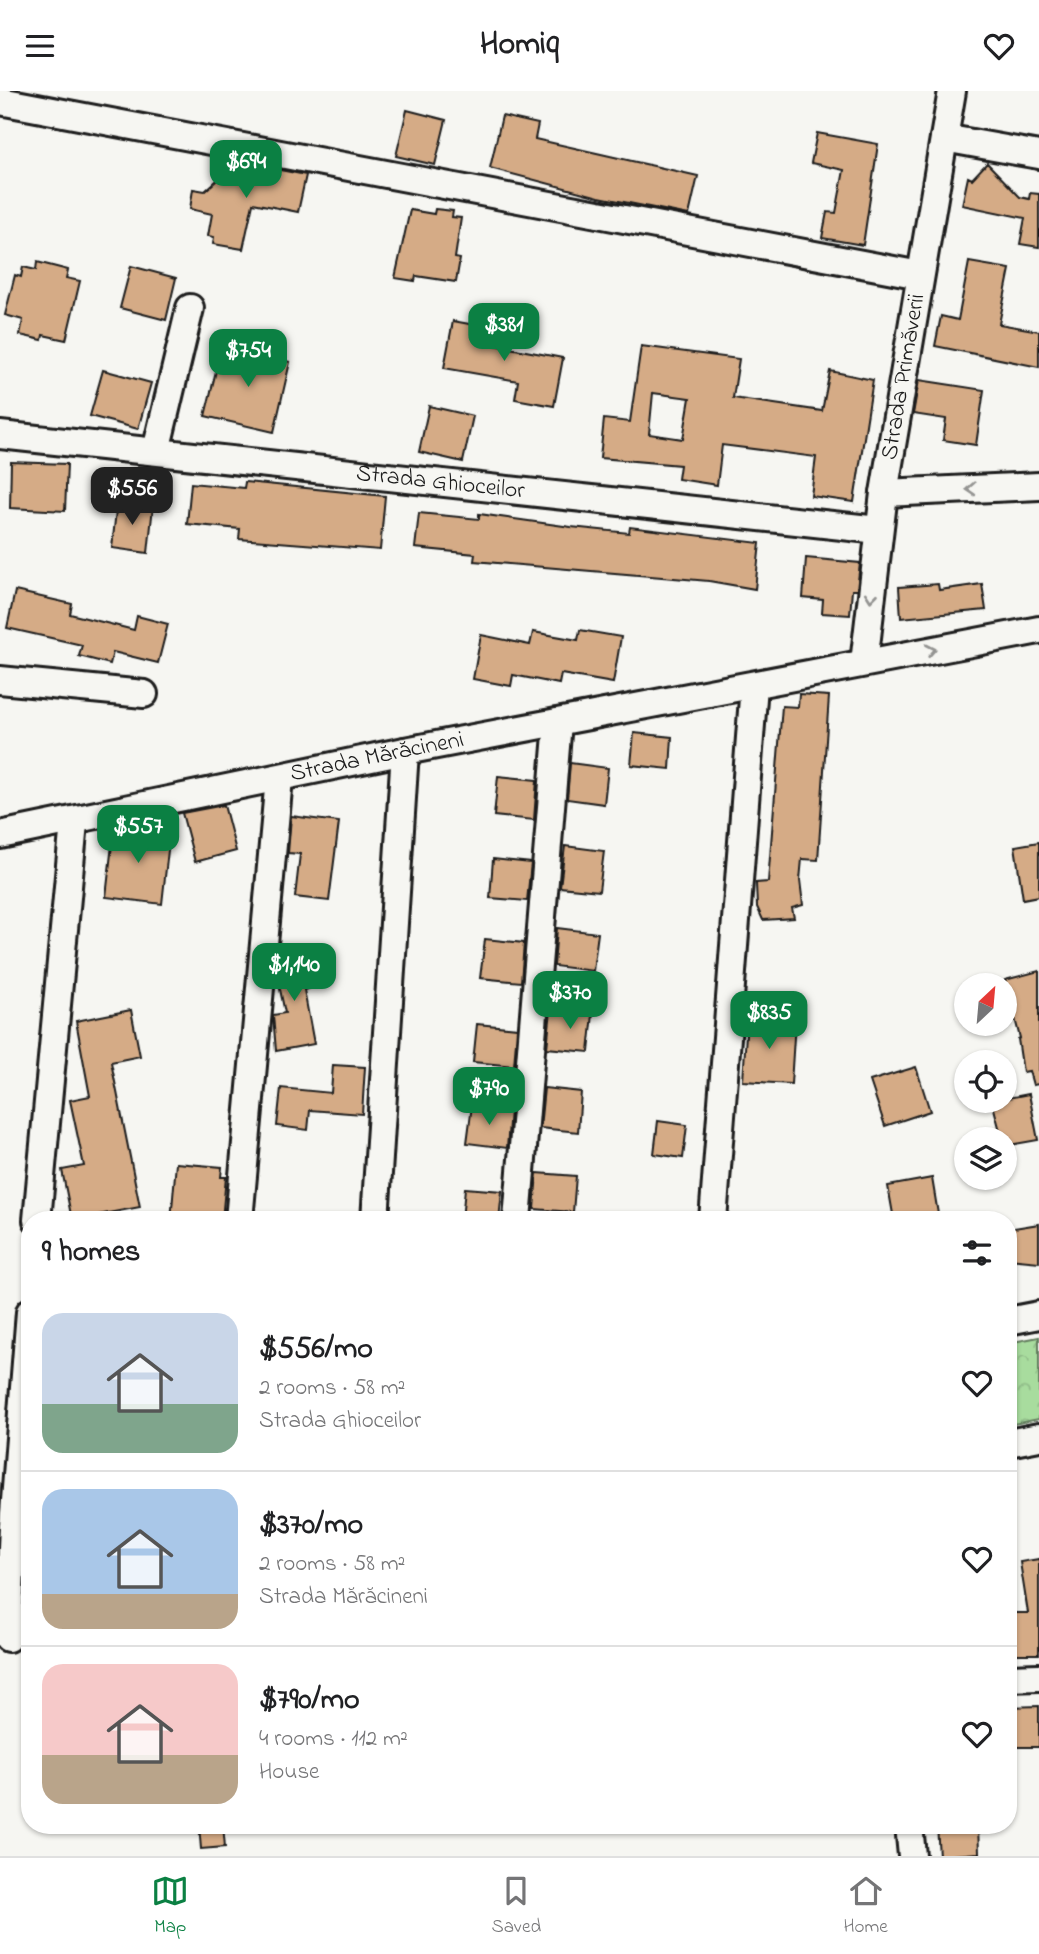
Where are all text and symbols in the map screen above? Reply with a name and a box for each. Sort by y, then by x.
text: Homiq [480,22,559,69]
icon: menu [21,27,59,65]
icon: heart [980,27,1018,65]
pin: $694 [205,141,287,200]
text: $694 [226,146,266,179]
street label: Strada Primăverii [872,291,935,463]
pin: $381 [463,303,545,363]
text: $381 [484,309,524,342]
pin: $754 [207,329,289,389]
text: $754 [225,335,271,368]
street label: Strada Ghioceilor [354,456,527,509]
pin: $556 [91,467,173,527]
text: $556 [107,473,157,506]
one-way arrow [965,481,976,496]
one-way arrow [864,591,879,602]
one-way arrow [925,643,937,658]
street label: Strada Mărăcineni [287,723,467,792]
pin: $557 [97,805,179,865]
text: $557 [113,811,163,844]
pin: $1,140 [237,943,351,1003]
text: $1,140 [268,949,320,982]
pin: $370 [529,971,611,1031]
north arrow [954,973,1017,1036]
map controls [954,973,1017,1190]
text: $370 [549,977,591,1010]
pin: $835 [728,991,810,1051]
text: $835 [746,997,792,1030]
button: locate [954,1050,1017,1113]
pin: $790 [448,1067,530,1127]
text: $790 [469,1073,509,1106]
button: layers [954,1127,1017,1190]
text: 9 homes [42,1231,140,1275]
icon: filters [958,1234,996,1272]
text: $556/mo [259,1328,373,1372]
icon: home [98,1341,182,1425]
icon: heart [958,1364,996,1402]
text: 2 rooms · 58 m² [259,1372,405,1405]
text: Strada Ghioceilor [259,1405,421,1438]
text: $370/mo [259,1504,363,1548]
icon: home [98,1517,182,1601]
icon: heart [958,1540,996,1578]
text: 2 rooms · 58 m² [259,1548,405,1581]
text: Strada Mărăcineni [259,1581,428,1614]
text: $790/mo [259,1679,360,1723]
icon: home [98,1692,182,1776]
icon: heart [958,1715,996,1753]
text: 4 rooms · 112 m² [259,1723,408,1756]
text: House [259,1756,319,1789]
tab: Map [151,1872,189,1941]
tab: Saved [492,1872,541,1941]
tab: Home [844,1872,888,1941]

